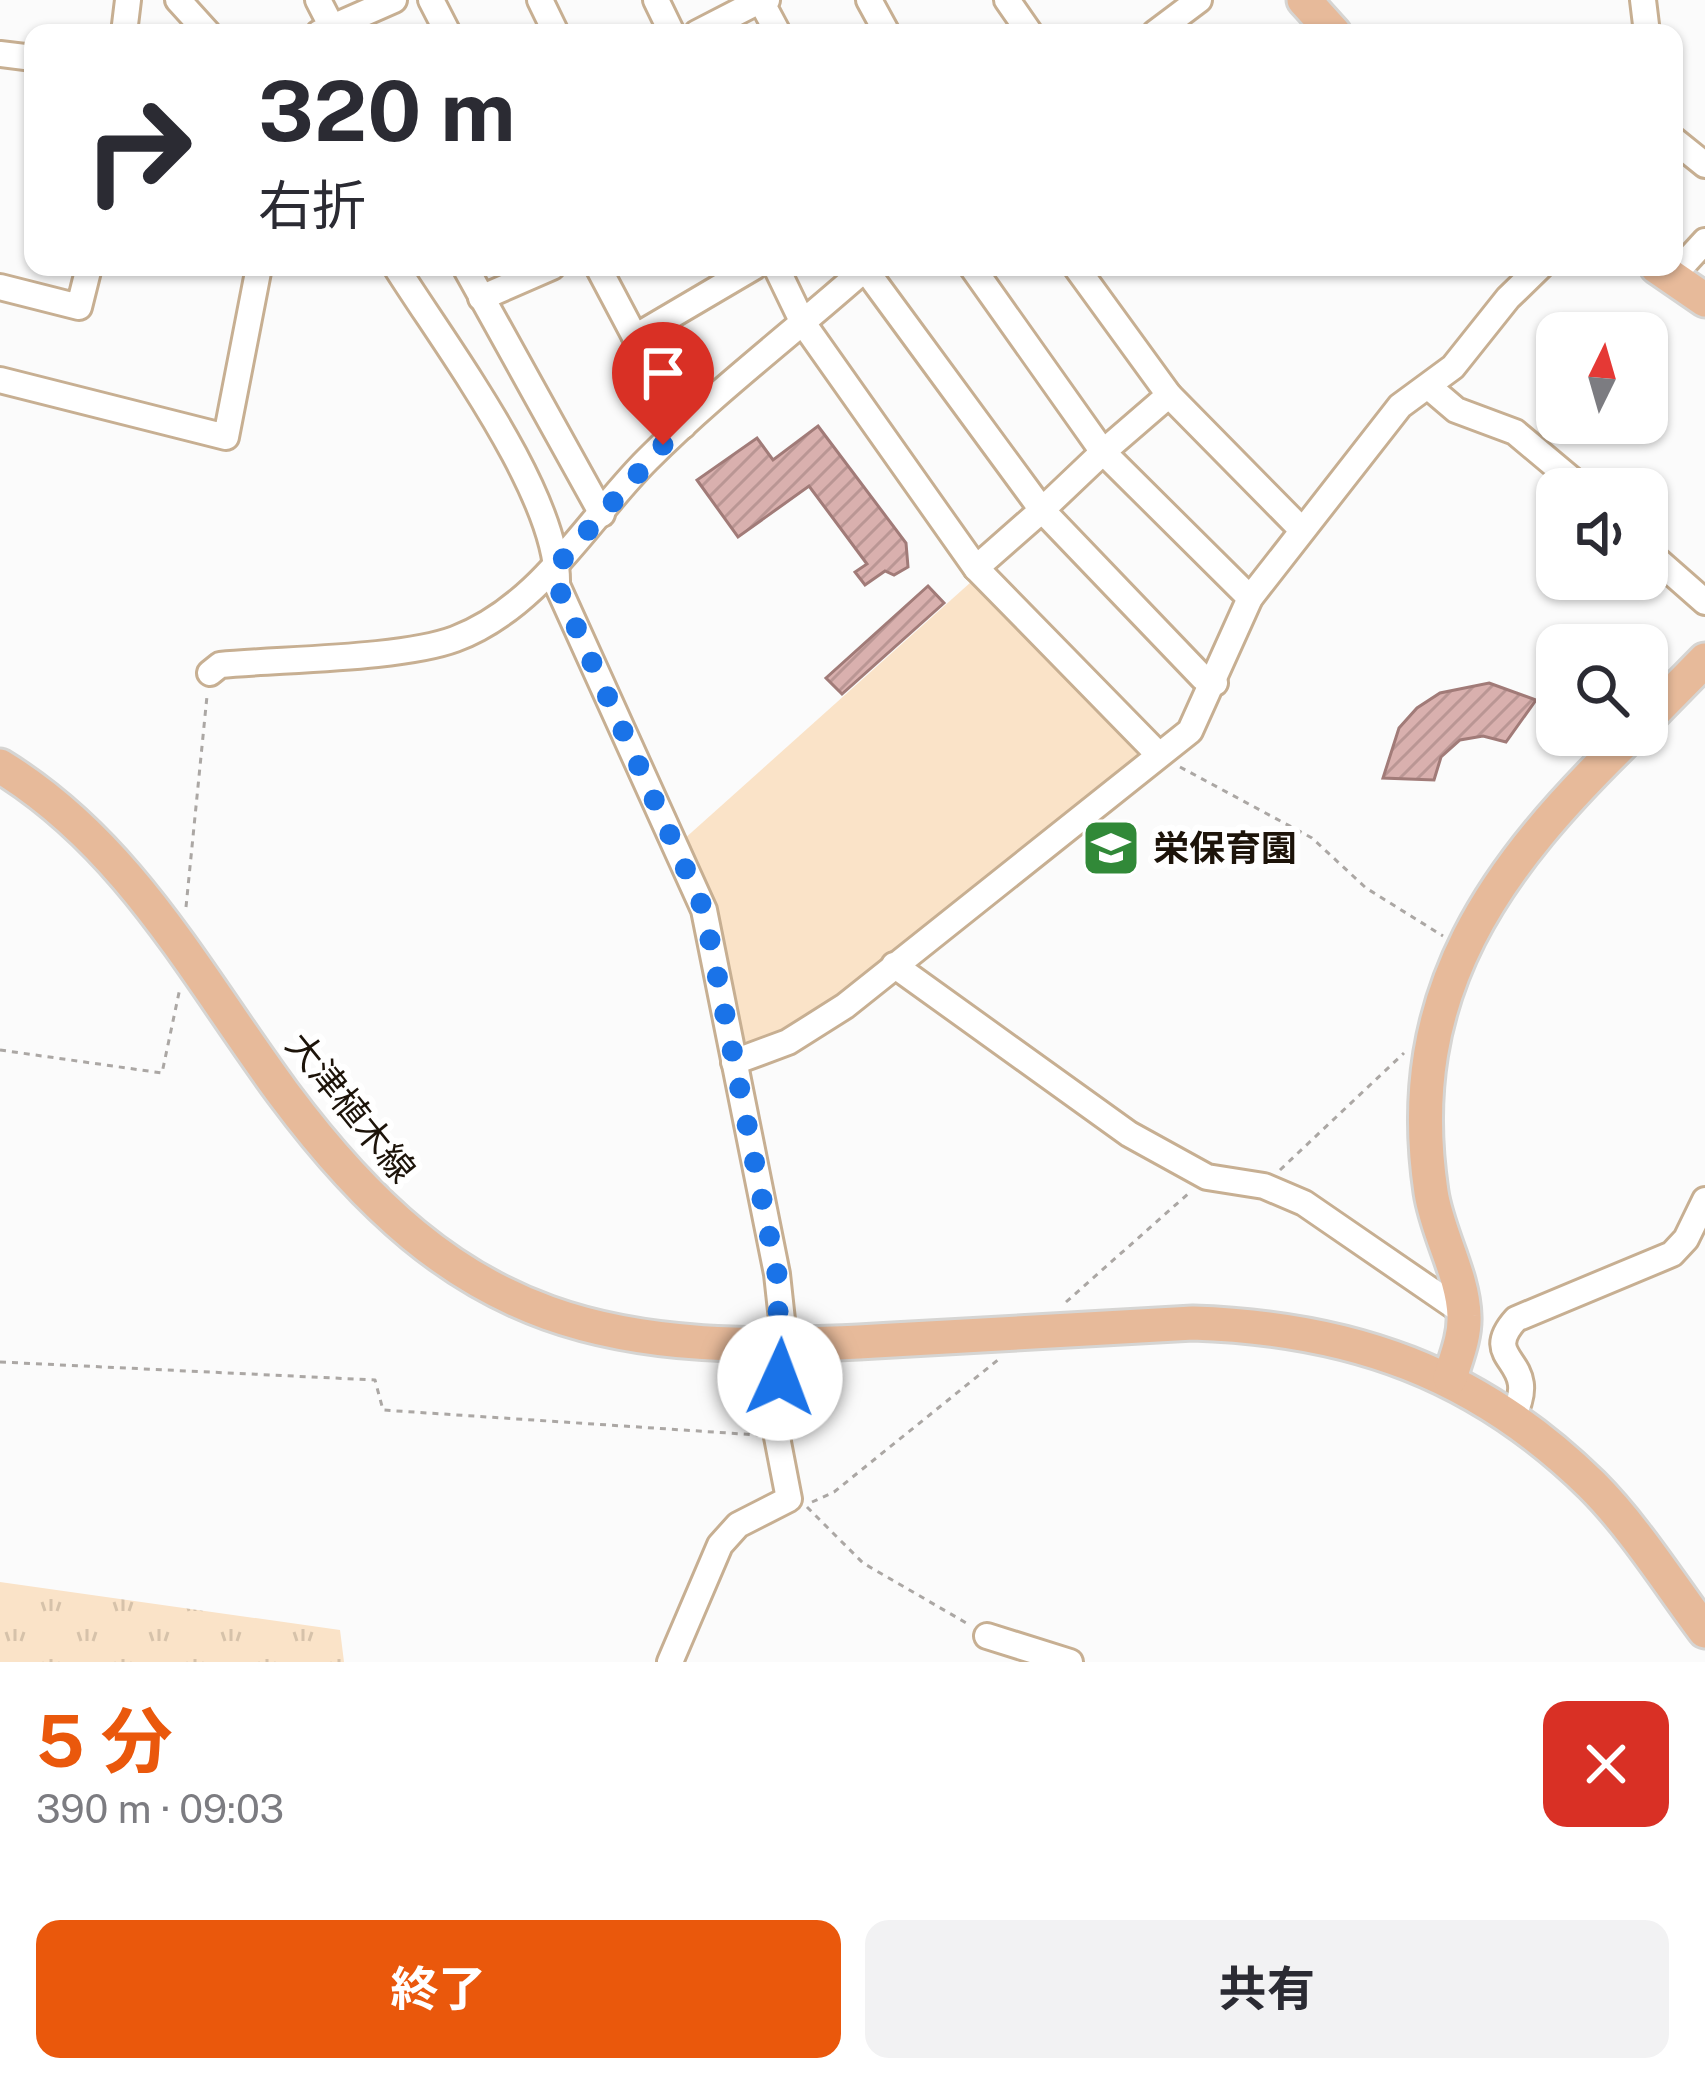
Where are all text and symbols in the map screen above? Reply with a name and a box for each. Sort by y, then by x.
text: 320 m [258,61,516,160]
icon: right [60,72,216,228]
text: 右折 [258,174,366,237]
north arrow [1536,312,1668,444]
map controls [1536,312,1668,756]
pin [612,322,714,445]
icon: arrive [630,340,696,406]
button: sound [1536,468,1668,600]
button: search [1536,624,1668,756]
school or university icon: 栄保育園 [1080,817,1142,879]
place label: 栄保育園 [1153,827,1297,869]
street label: 大津植木線 [278,1024,424,1190]
position arrow [717,1315,843,1441]
text: 5 分 [36,1699,173,1783]
button: close [1543,1701,1669,1827]
text: 390 m · 09:03 [36,1786,284,1832]
button: 終了 [36,1920,841,2058]
button: 共有 [865,1920,1669,2058]

